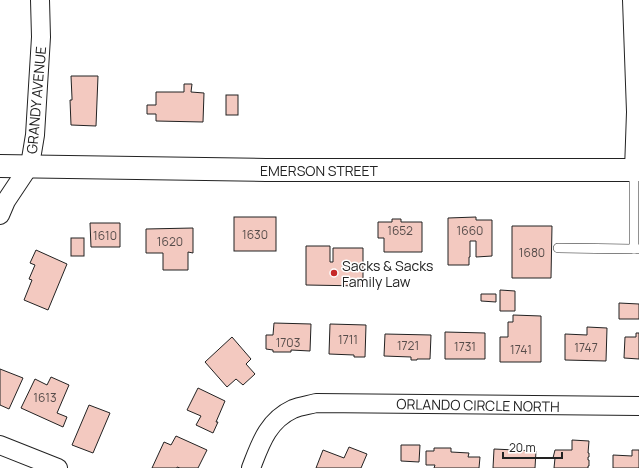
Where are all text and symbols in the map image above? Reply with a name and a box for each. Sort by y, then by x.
street label: GRANDY AVENUE [22,45,50,155]
street label: EMERSON STREET [260,161,379,180]
house number: 1652 [387,222,413,239]
house number: 1660 [457,222,483,239]
house number: 1630 [242,226,268,243]
house number: 1610 [93,227,117,244]
house number: 1620 [157,233,183,250]
house number: 1680 [519,244,545,261]
place label: Sacks & Sacks Family Law [342,256,433,291]
marker: Sacks & Sacks Family Law [329,268,339,278]
house number: 1711 [338,331,358,348]
house number: 1703 [276,334,300,351]
house number: 1721 [397,337,419,354]
house number: 1731 [454,338,476,355]
house number: 1747 [574,339,598,356]
house number: 1741 [510,341,532,358]
house number: 1613 [33,389,57,406]
street label: ORLANDO CIRCLE NORTH [396,394,560,416]
scale bar [503,434,562,460]
text: 20 m [509,439,536,456]

